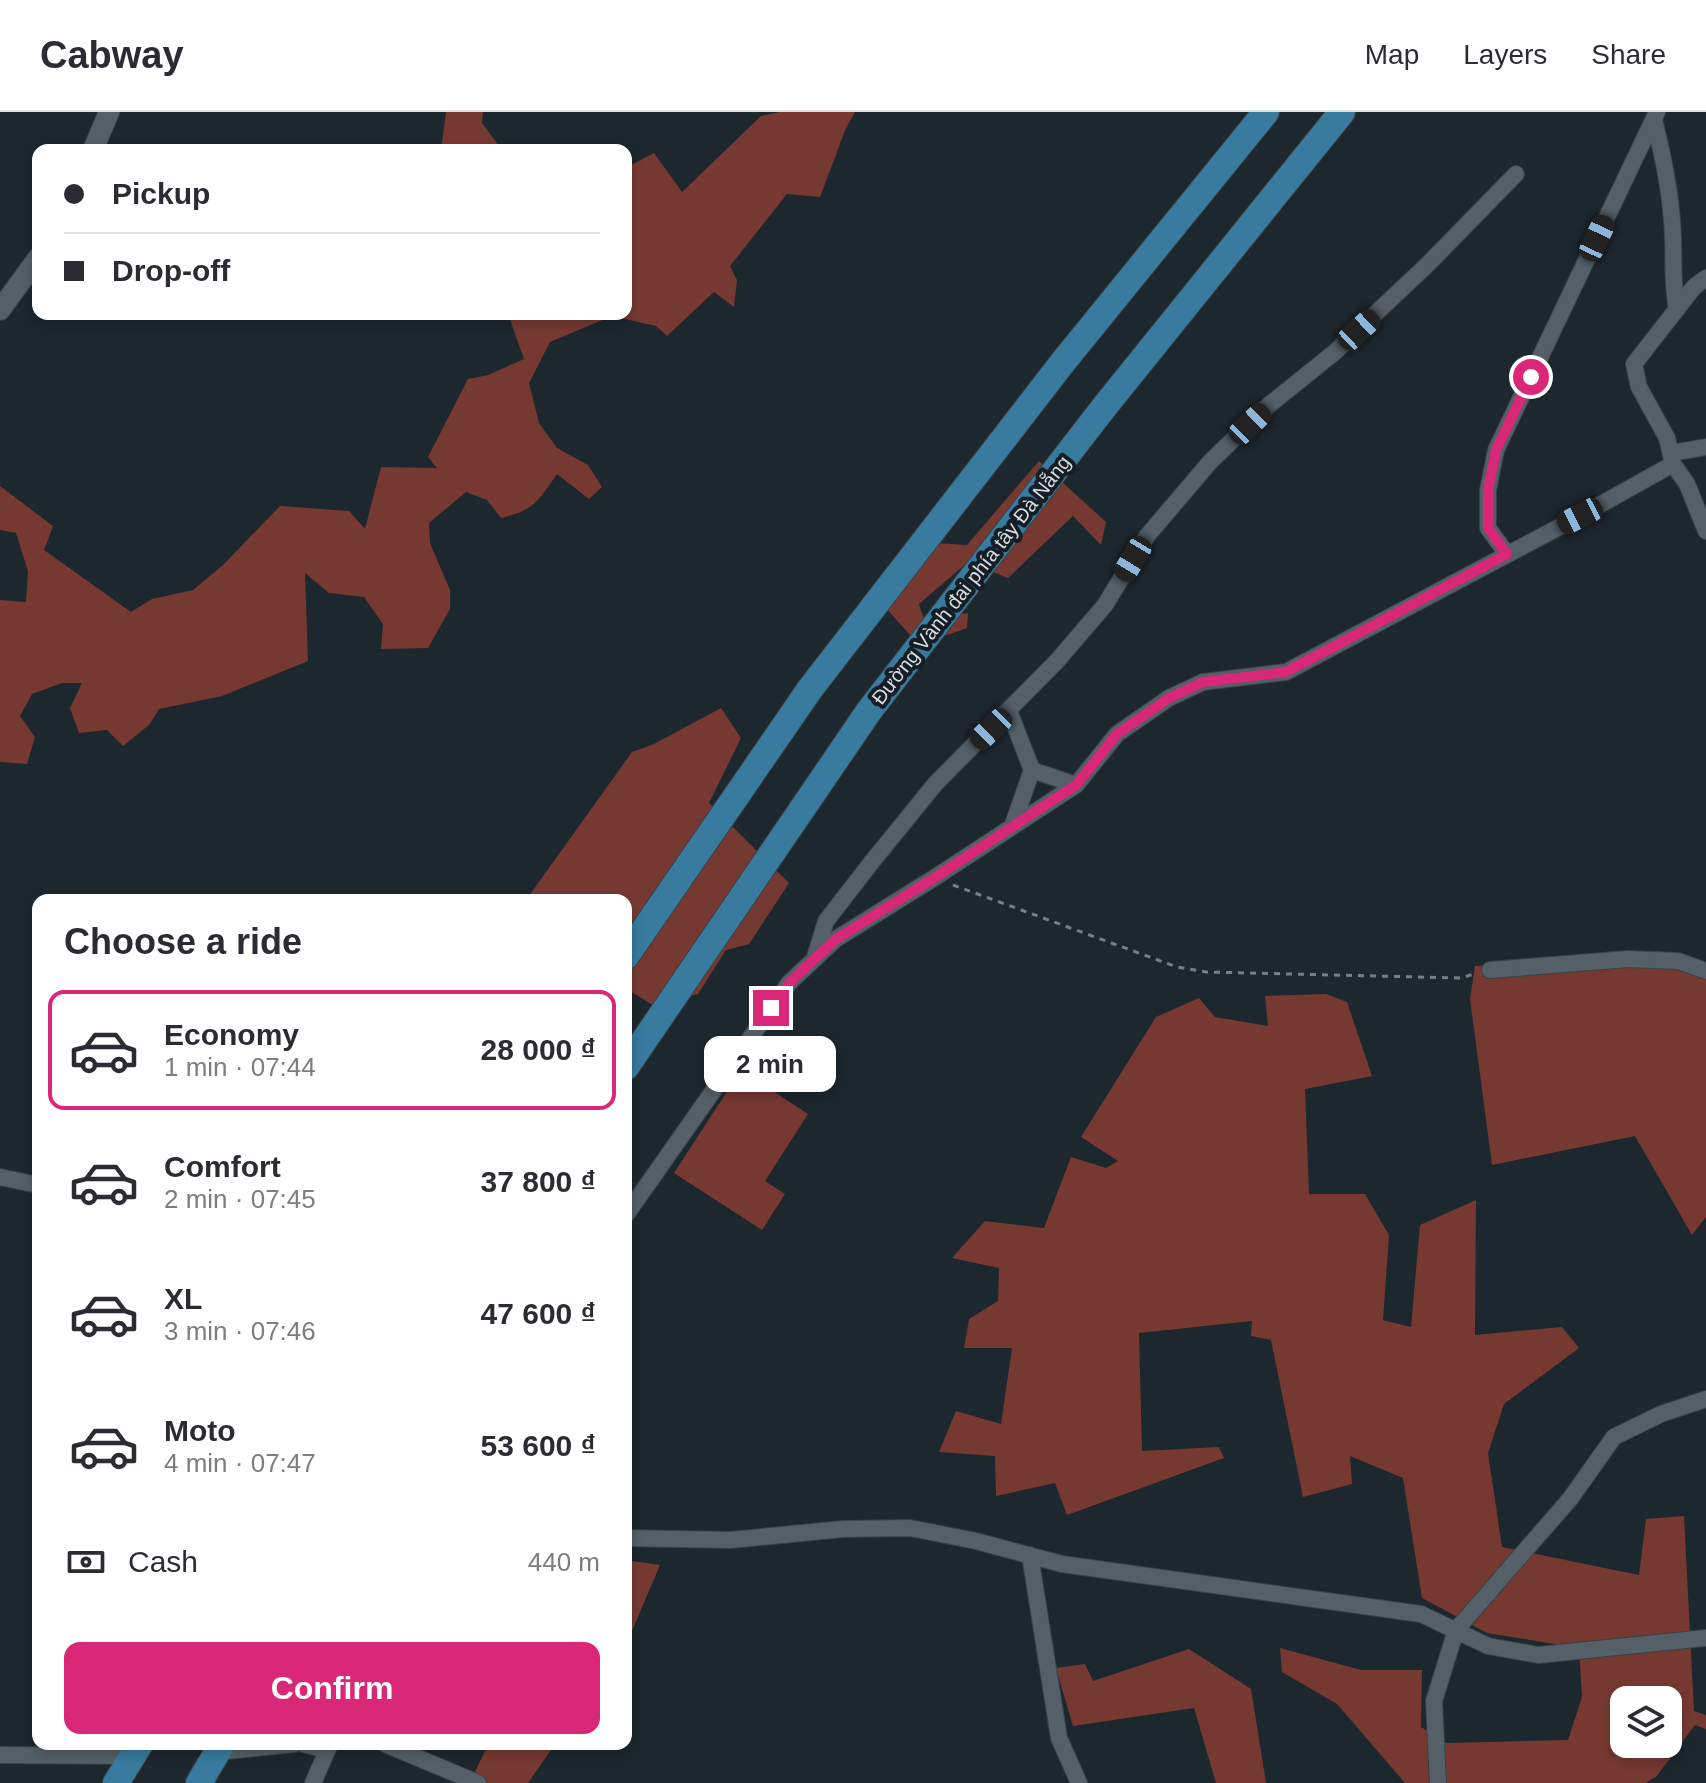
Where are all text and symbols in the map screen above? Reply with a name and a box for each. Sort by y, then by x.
text: Cabway [40,34,184,76]
text: Map [1365,39,1419,70]
text: Layers [1463,39,1547,70]
text: Share [1591,39,1666,70]
text: Pickup [112,177,210,210]
car [1576,211,1618,265]
text: Drop-off [112,254,230,287]
car [1333,305,1385,355]
route start [1513,359,1549,395]
car [1224,399,1276,449]
street label: Đường Vành đai phía tây Đà Nẵng [867,452,1075,708]
car [1553,494,1607,538]
car [1110,532,1156,586]
car [965,704,1017,754]
text: Choose a ride [64,921,302,962]
route end [753,990,789,1026]
icon: car [68,1014,140,1086]
text: Economy [164,1018,299,1051]
text: 28 000 ₫ [481,1033,596,1066]
callout: 2 min [705,1036,837,1092]
text: 2 min [736,1049,804,1079]
text: 1 min · 07:44 [164,1052,316,1082]
icon: car [68,1146,140,1218]
text: Comfort [164,1150,281,1183]
text: 37 800 ₫ [481,1165,596,1198]
text: 2 min · 07:45 [164,1184,316,1214]
icon: car [68,1278,140,1350]
text: XL [164,1282,202,1315]
text: 47 600 ₫ [481,1297,596,1330]
text: 3 min · 07:46 [164,1316,316,1346]
icon: car [68,1410,140,1482]
text: Moto [164,1414,236,1447]
text: 53 600 ₫ [481,1429,596,1462]
text: 4 min · 07:47 [164,1448,316,1478]
icon: cash [64,1540,108,1584]
text: Cash [128,1545,198,1578]
text: 440 m [528,1547,600,1577]
button: Confirm [64,1642,600,1734]
map controls [1610,1686,1682,1758]
button: layers [1610,1686,1682,1758]

